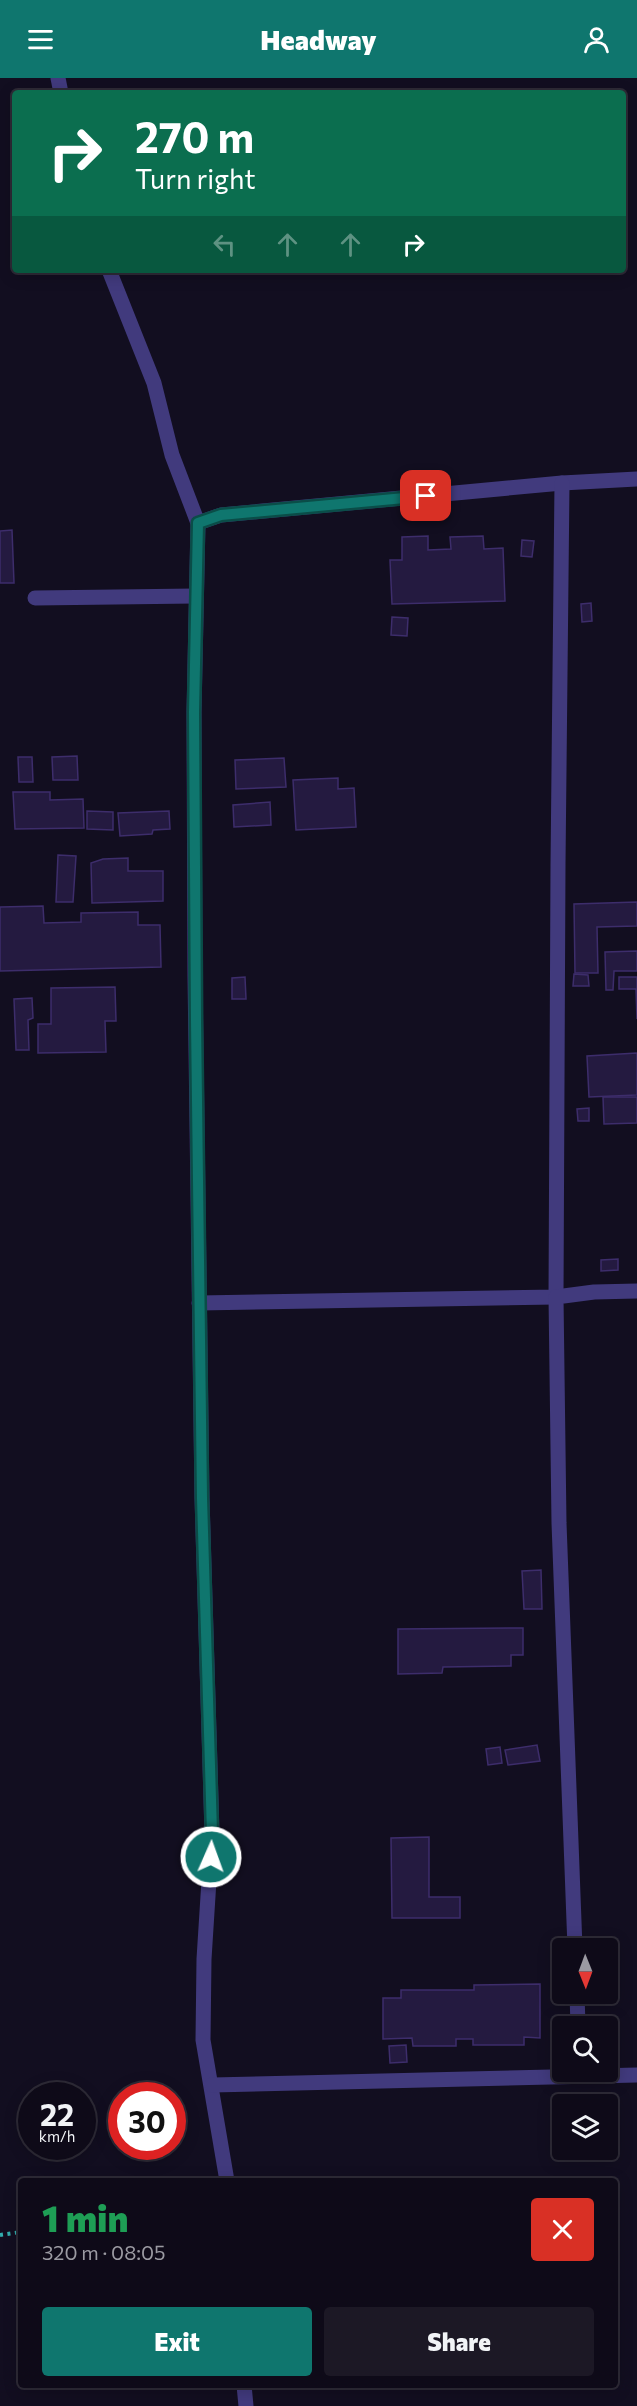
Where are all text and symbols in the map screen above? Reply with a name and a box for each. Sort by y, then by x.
icon: menu [24,23,57,56]
text: Headway [260,23,377,56]
icon: person [580,23,613,56]
text: 270 m [135,110,254,162]
icon: right [36,114,114,192]
text: Turn right [135,162,255,195]
icon: left [208,228,241,261]
icon: ahead [271,228,304,261]
icon: ahead [334,228,367,261]
icon: right [397,228,430,261]
pin [400,470,451,521]
icon: arrive [409,479,442,512]
position arrow [179,1825,243,1889]
north arrow [552,1938,618,2004]
map controls [552,1938,618,2160]
button: search [552,2016,618,2082]
speed limit sign: 30 [108,2082,186,2160]
button: layers [552,2094,618,2160]
text: 22 [40,2095,74,2132]
text: km/h [39,2127,75,2145]
text: 1 min [42,2195,128,2239]
button: close [531,2198,594,2261]
text: 320 m · 08:05 [42,2240,166,2264]
button: Exit [42,2307,312,2376]
button: Share [324,2307,594,2376]

